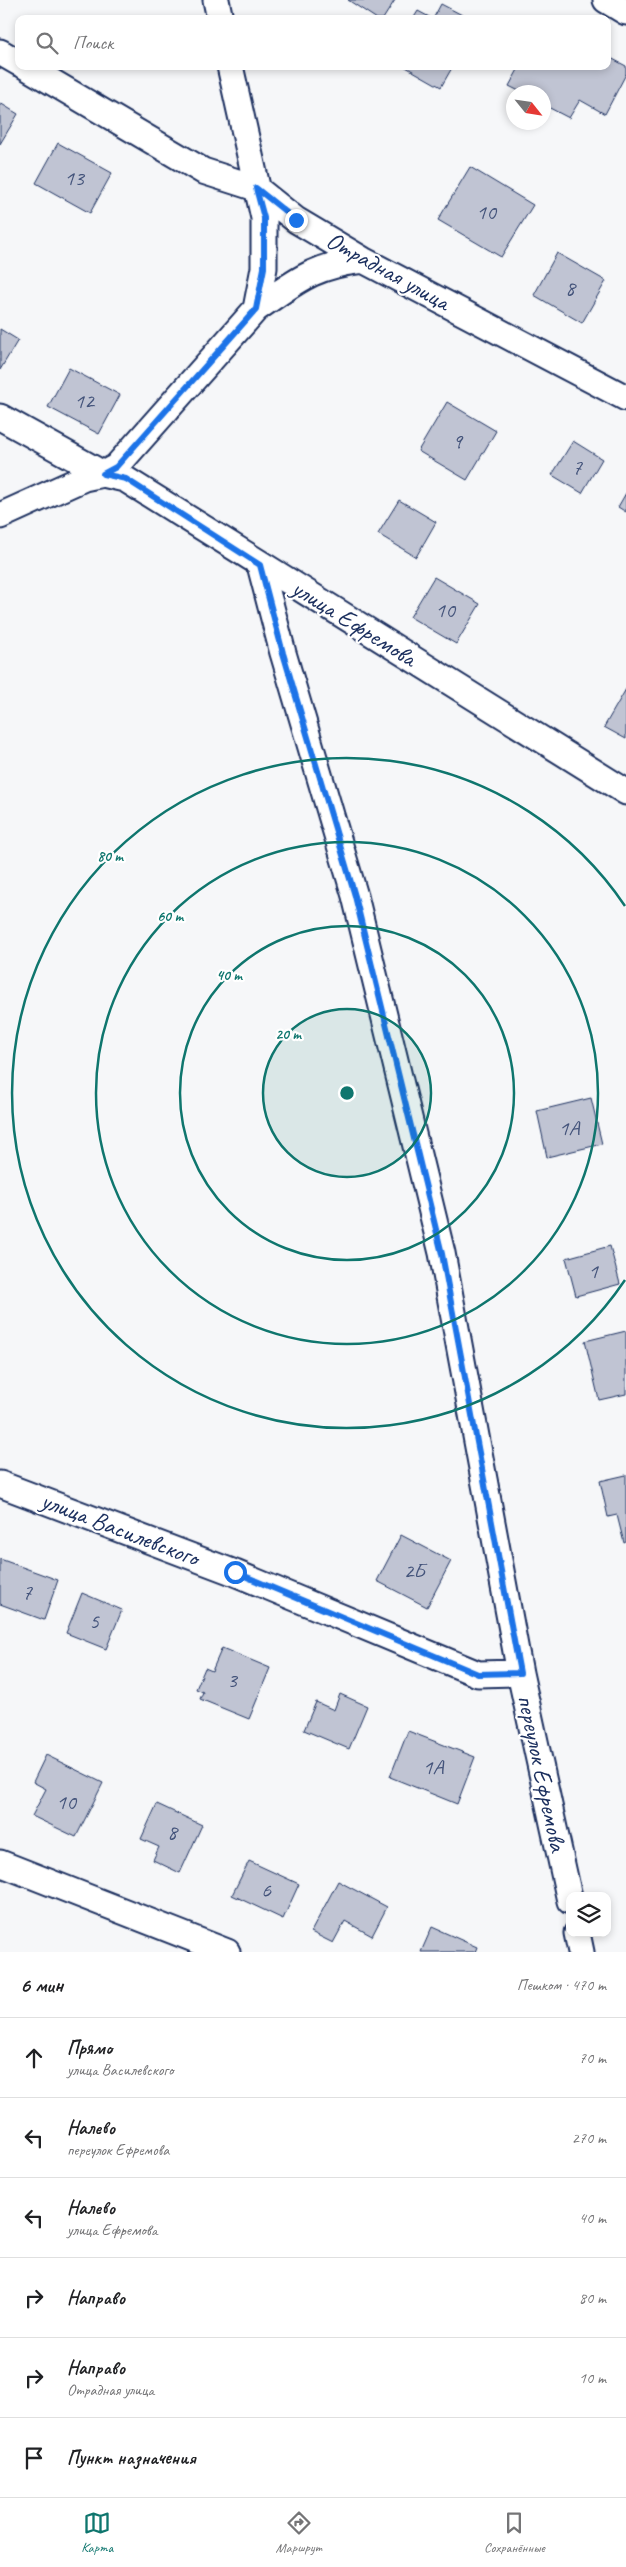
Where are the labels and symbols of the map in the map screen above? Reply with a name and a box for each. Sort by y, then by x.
north arrow [506,85,551,130]
house number: 13 [64,164,86,192]
house number: 10 [476,198,498,226]
route end [285,209,308,232]
street label: Отрадная улица [321,224,458,319]
house number: 8 [565,274,577,302]
house number: 12 [74,387,96,415]
house number: 9 [452,427,464,455]
house number: 7 [572,453,583,481]
street label: улица Ефремова [284,571,425,675]
house number: 10 [435,596,457,624]
text: 80 m [97,847,124,866]
text: 60 m [157,907,184,926]
text: 40 m [216,966,243,985]
text: 20 m [275,1025,302,1044]
centre of rings [338,1084,356,1102]
house number: 1А [559,1114,580,1142]
house number: 1 [588,1257,599,1285]
street label: улица Василевского [35,1484,206,1575]
house number: 2Б [403,1557,428,1585]
route start [224,1561,247,1584]
house number: 7 [22,1578,33,1606]
house number: 5 [89,1607,100,1635]
house number: 3 [227,1666,239,1694]
street label: переулок Ефремова [510,1692,575,1856]
house number: 1А [423,1753,444,1781]
house number: 10 [56,1788,78,1816]
house number: 8 [167,1818,179,1846]
house number: 6 [261,1876,272,1904]

